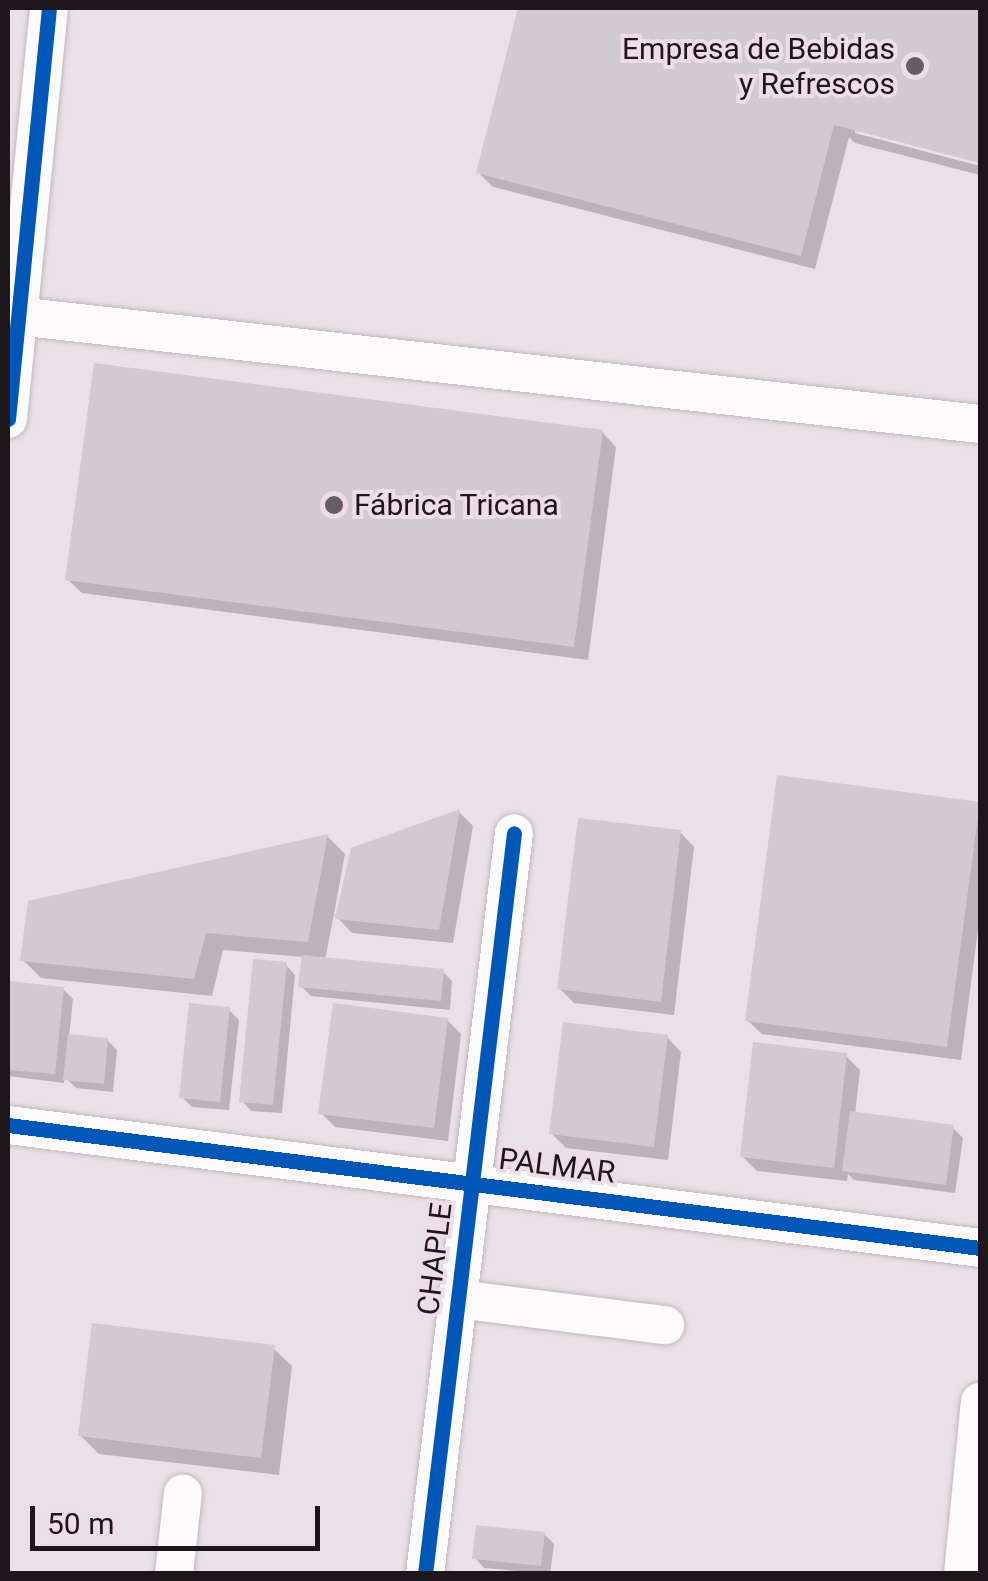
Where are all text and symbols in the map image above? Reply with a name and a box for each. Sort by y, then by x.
place label: Empresa de Bebidas y Refrescos [622,31,895,102]
marker: Empresa de Bebidas y Refrescos [904,55,926,77]
place label: Fábrica Tricana [354,487,559,523]
marker: Fábrica Tricana [323,494,345,516]
street label: PALMAR [497,1141,617,1191]
street label: CHAPLE [410,1201,460,1317]
scale bar [35,1486,325,1548]
text: 50 m [47,1506,114,1541]

